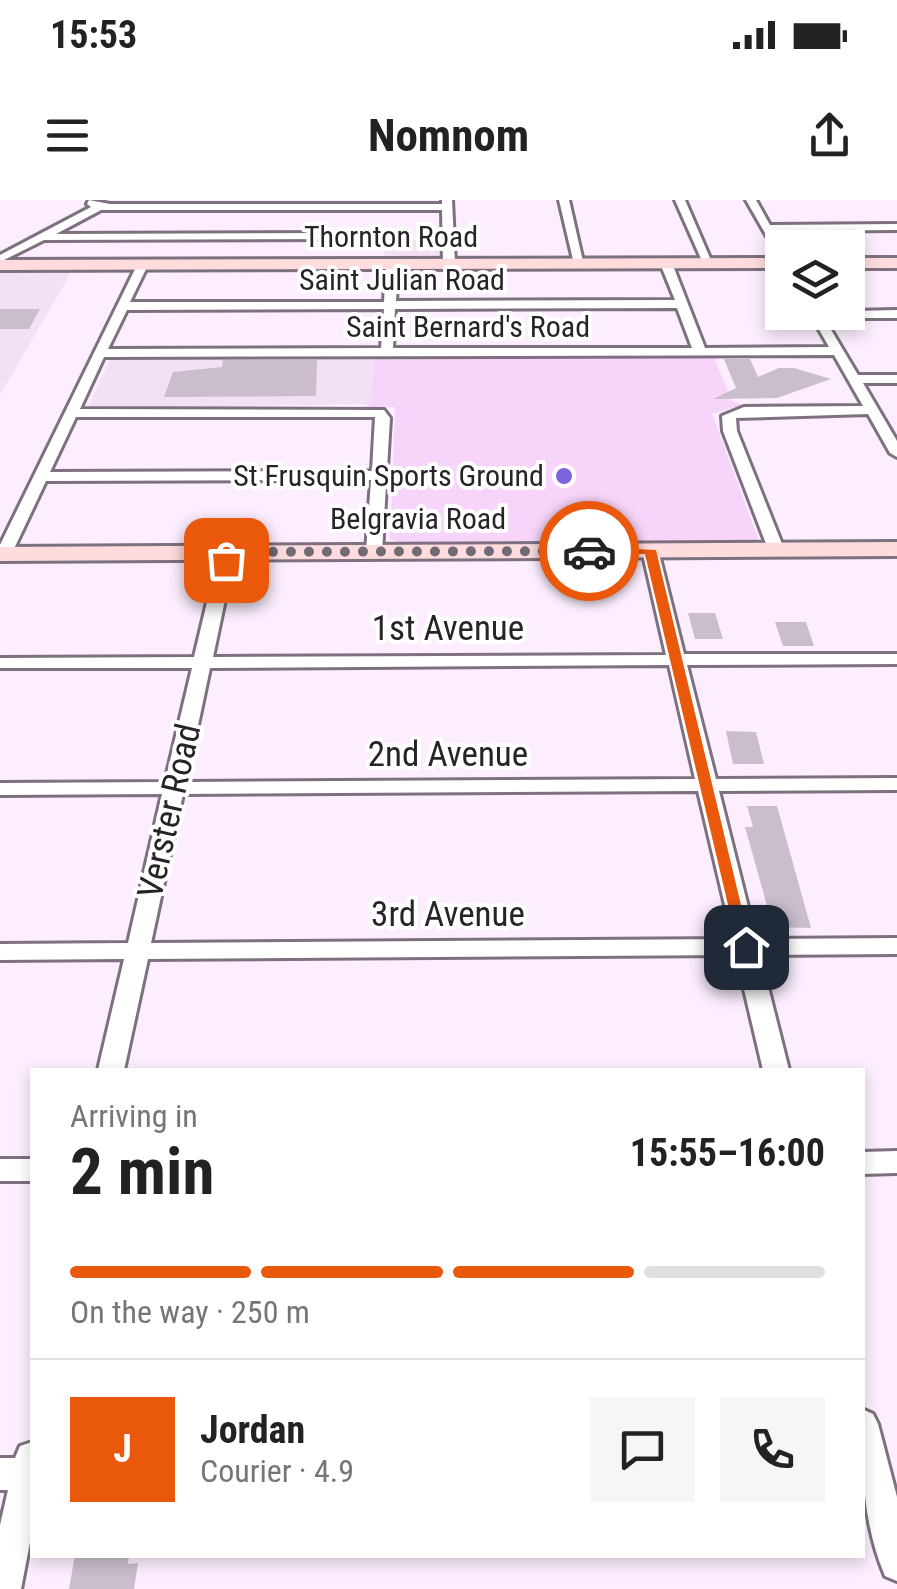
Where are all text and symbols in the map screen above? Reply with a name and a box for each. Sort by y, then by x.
text: 15:53 [50,13,137,57]
icon: menu [40,108,95,163]
icon: share [802,108,857,163]
text: Nomnom [368,109,529,162]
street label: Thornton Road [304,219,478,254]
map controls [765,230,865,330]
button: layers [765,230,865,330]
street label: Saint Julian Road [299,262,505,297]
street label: Saint Bernard's Road [346,309,590,344]
place label: St Frusquin Sports Ground [233,458,544,493]
marker: St Frusquin Sports Ground [553,465,575,487]
street label: Belgravia Road [330,501,506,536]
courier [539,501,639,601]
pin [184,518,269,603]
icon: car [562,524,617,579]
icon: bag [199,533,254,588]
street label: 1st Avenue [372,608,524,649]
street label: Verster Road [130,720,209,902]
street label: 2nd Avenue [368,734,528,775]
street label: 3rd Avenue [371,894,525,935]
pin [704,905,789,990]
icon: home [719,920,774,975]
text: Arriving in [70,1097,198,1135]
text: 15:55–16:00 [630,1131,825,1175]
text: 2 min [70,1134,214,1210]
text: On the way · 250 m [70,1293,310,1331]
button: chat [590,1397,695,1502]
button: phone [720,1397,825,1502]
text: Jordan [200,1408,305,1452]
text: J [113,1427,132,1471]
text: Courier · 4.9 [200,1452,354,1490]

